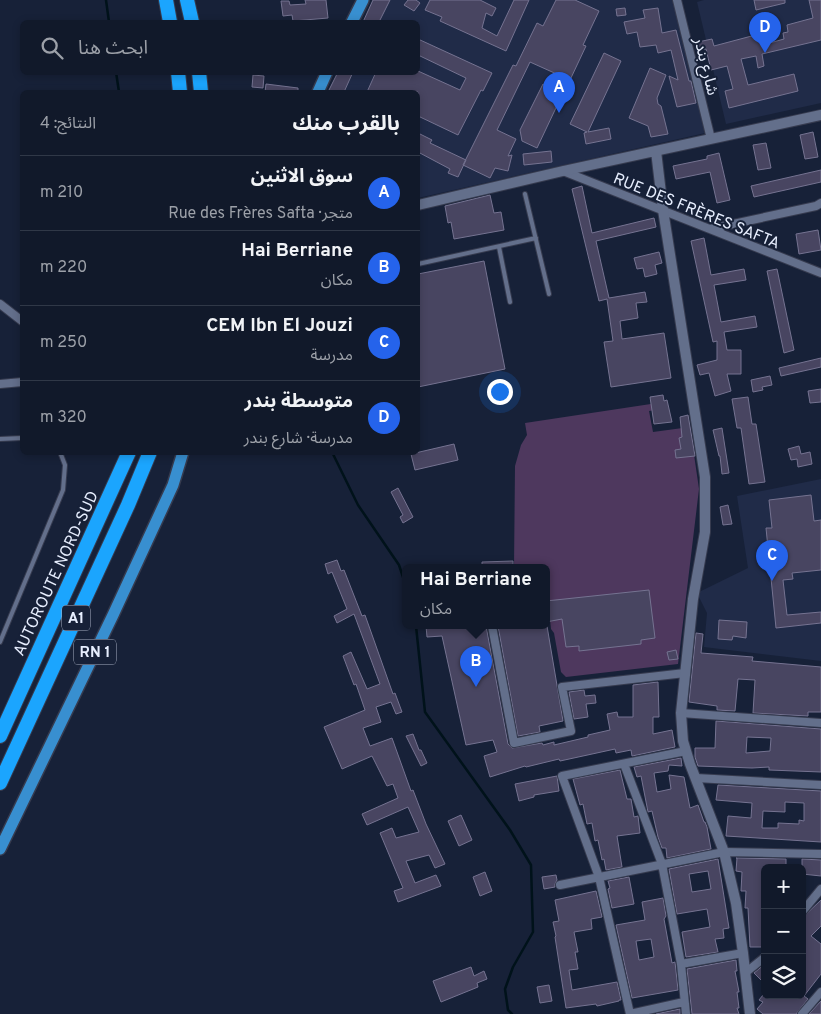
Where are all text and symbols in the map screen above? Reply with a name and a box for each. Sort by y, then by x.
pin: D [749,12,781,53]
search box [20,20,420,75]
icon: search [38,34,66,62]
street label: شارع بندر [687,34,722,98]
text: ابحث هنا [78,37,148,61]
pin: A [543,72,575,113]
text: بالقرب منك [292,111,400,138]
text: النتائج: 4 [40,114,96,134]
text: ﺳﻮق اﻻﺛﻨﻴﻦ [251,165,353,189]
street label: RUE DES FRÈRES SAFTA [610,167,783,255]
text: 210 m [40,183,83,203]
text: A [378,183,390,203]
text: متجر · Rue des Frères Safta [168,204,353,224]
text: Hai Berriane [241,239,353,263]
text: 220 m [40,258,87,278]
text: B [378,258,390,278]
text: مكان [321,271,353,291]
text: CEM Ibn El Jouzi [206,314,353,338]
text: 250 m [40,333,87,353]
text: C [379,333,389,353]
text: مدرسة [310,346,353,366]
your location [487,379,513,405]
text: متوسطة بندر [244,390,353,414]
text: 320 m [40,408,87,428]
text: D [378,408,390,428]
text: مدرسة · شارع بندر [244,429,353,449]
street label: AUTOROUTE NORD-SUD [10,488,104,659]
pin: C [756,540,788,581]
popup [402,564,550,629]
text: Hai Berriane [420,568,532,592]
text: مكان [420,600,452,620]
road number: A1 [62,606,90,630]
road number: RN 1 [74,640,116,664]
pin: B [460,646,492,687]
map controls [761,864,806,999]
button: + [761,864,806,909]
button: − [761,909,806,954]
button: layers [761,954,806,999]

